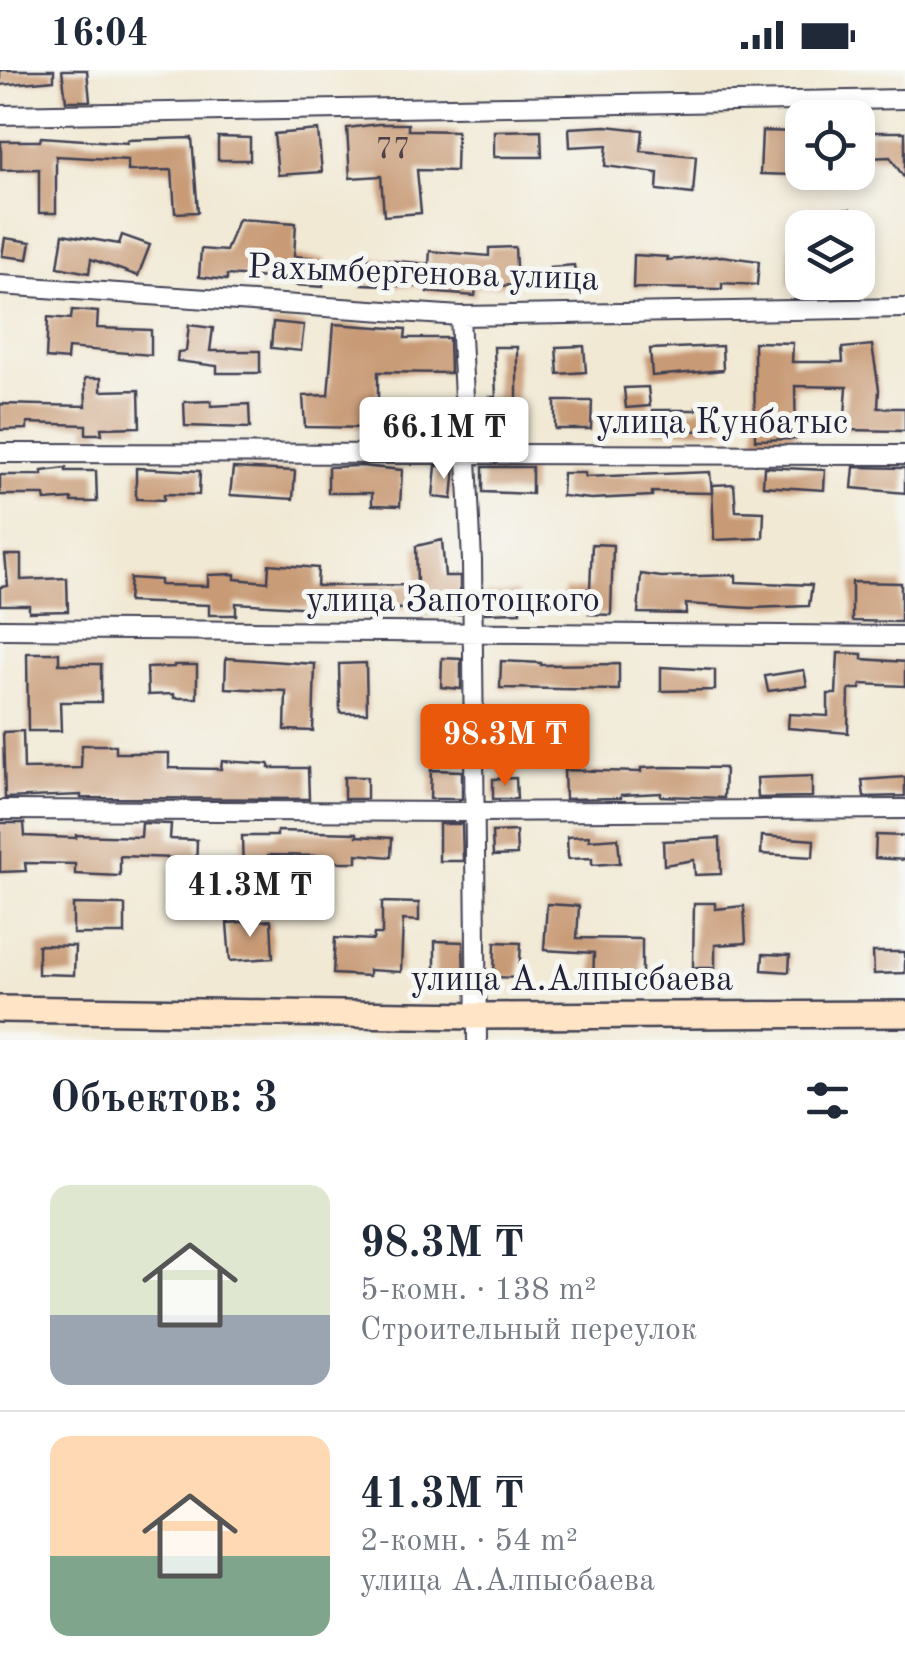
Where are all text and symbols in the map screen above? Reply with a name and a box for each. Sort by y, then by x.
text: 16:04 [50,16,149,54]
map controls [785,100,875,300]
button: locate [785,100,875,190]
house number: 77 [376,135,410,165]
button: layers [785,210,875,300]
street label: Рахымбергенова улица [247,250,599,298]
pin: 66.1M ₸ [352,397,536,482]
street label: улица Кунбатыс [596,406,848,441]
text: 66.1M ₸ [382,413,507,445]
street label: улица Запотоцкого [306,584,600,619]
pin: 98.3M ₸ [413,704,597,789]
text: 98.3M ₸ [443,720,568,752]
pin: 41.3M ₸ [158,855,342,940]
text: 41.3M ₸ [188,871,313,903]
street label: улица А.Алпысбаева [411,963,733,998]
icon: filters [800,1073,855,1128]
text: Объектов: 3 [50,1079,278,1121]
text: 98.3M ₸ [360,1224,524,1266]
icon: home [130,1225,250,1345]
text: 5-комн. · 138 m² [360,1275,596,1307]
text: Строительный переулок [360,1315,697,1347]
text: 41.3M ₸ [360,1475,524,1517]
icon: home [130,1476,250,1596]
text: 2-комн. · 54 m² [360,1526,578,1558]
text: улица А.Алпысбаева [360,1566,655,1598]

